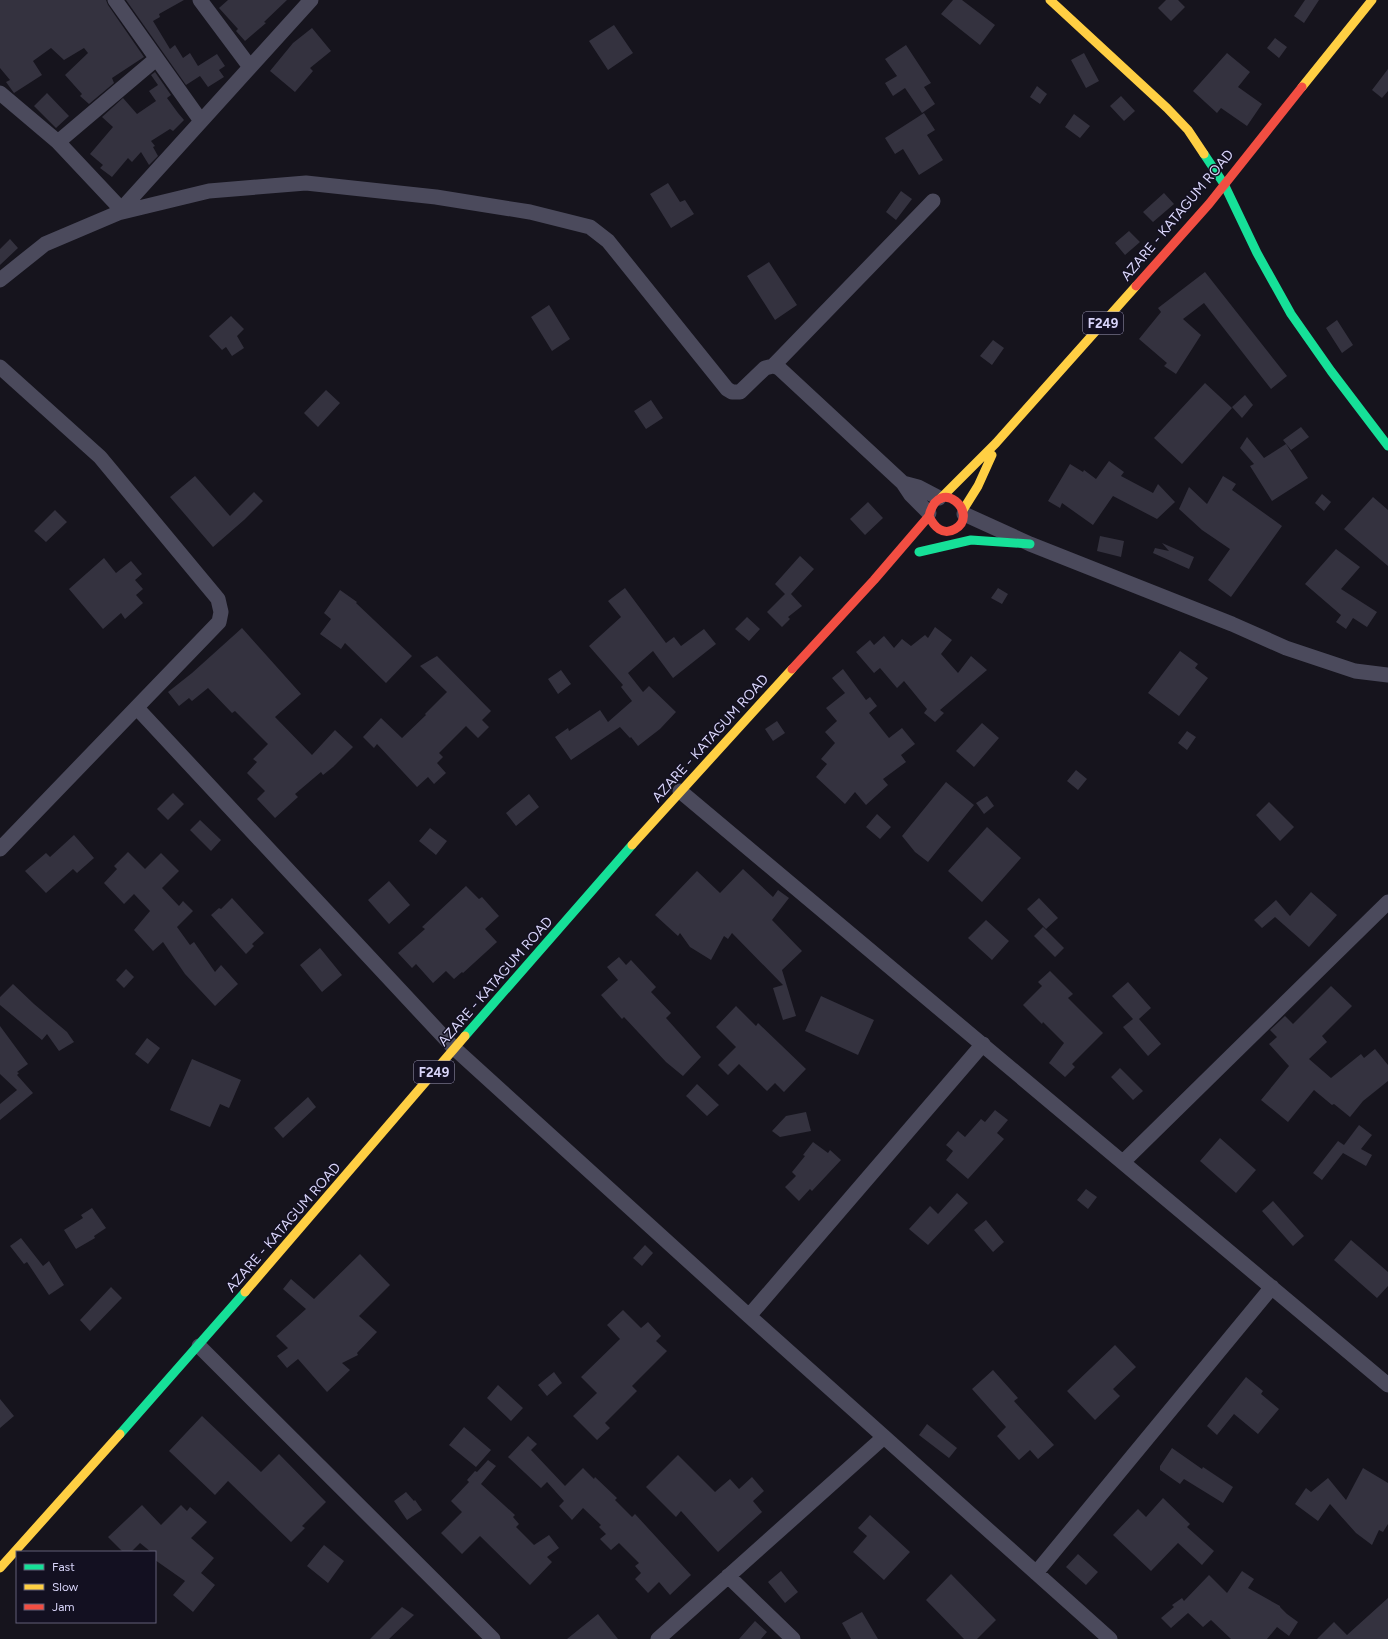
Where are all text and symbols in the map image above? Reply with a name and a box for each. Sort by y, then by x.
street label: AZARE - KATAGUM ROAD [1118,146,1237,284]
road number: F249 [1083,312,1123,334]
street label: AZARE - KATAGUM ROAD [649,671,772,806]
street label: AZARE - KATAGUM ROAD [434,913,556,1050]
road number: F249 [414,1061,454,1083]
street label: AZARE - KATAGUM ROAD [222,1159,344,1296]
legend [16,1551,156,1623]
text: Fast [52,1560,75,1574]
text: Slow [52,1580,79,1594]
text: Jam [52,1600,75,1614]

